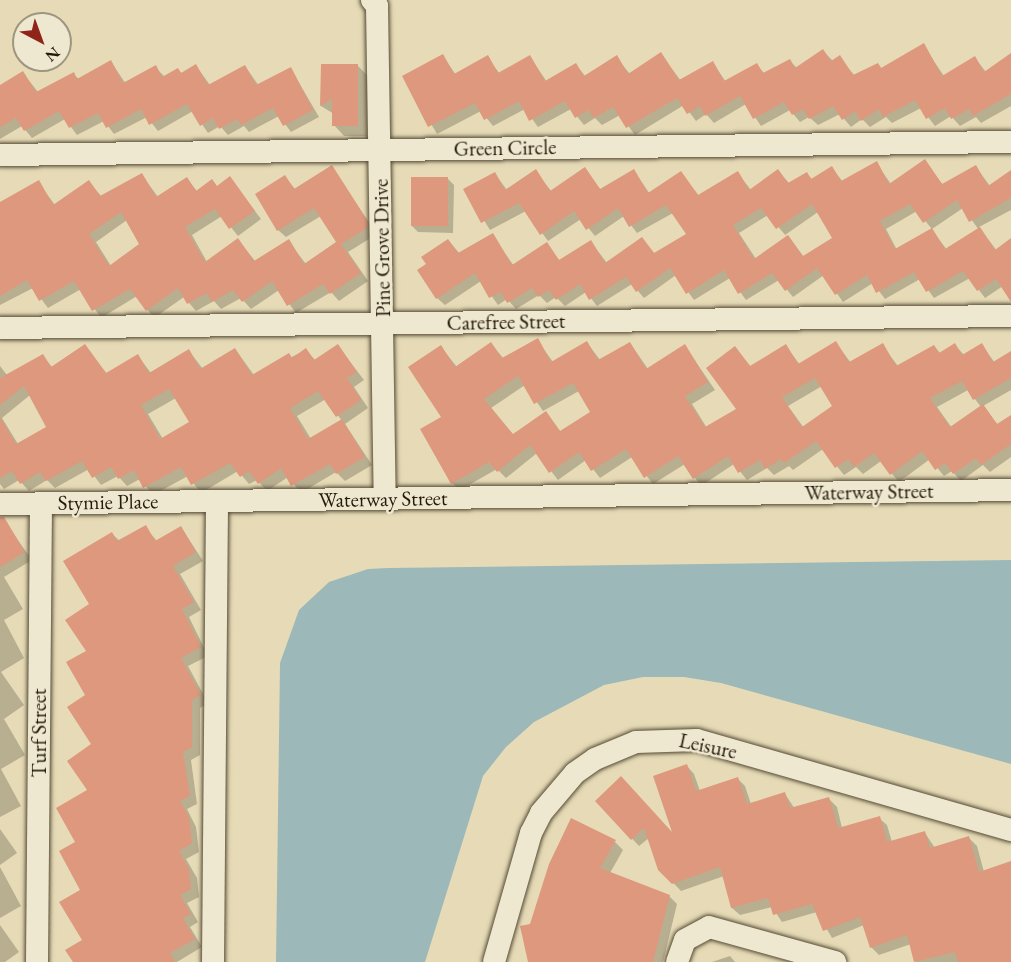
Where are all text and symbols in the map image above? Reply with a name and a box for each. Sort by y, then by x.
north arrow [12,12,72,72]
text: N [41,42,65,67]
street label: Green Circle [453,135,557,161]
street label: Pine Grove Drive [368,179,396,317]
street label: Carefree Street [446,308,566,336]
street label: Waterway Street [804,478,934,506]
street label: Waterway Street [318,485,448,513]
street label: Stymie Place [57,489,159,515]
street label: Turf Street [26,688,52,778]
street label: Leisure [677,728,739,764]

